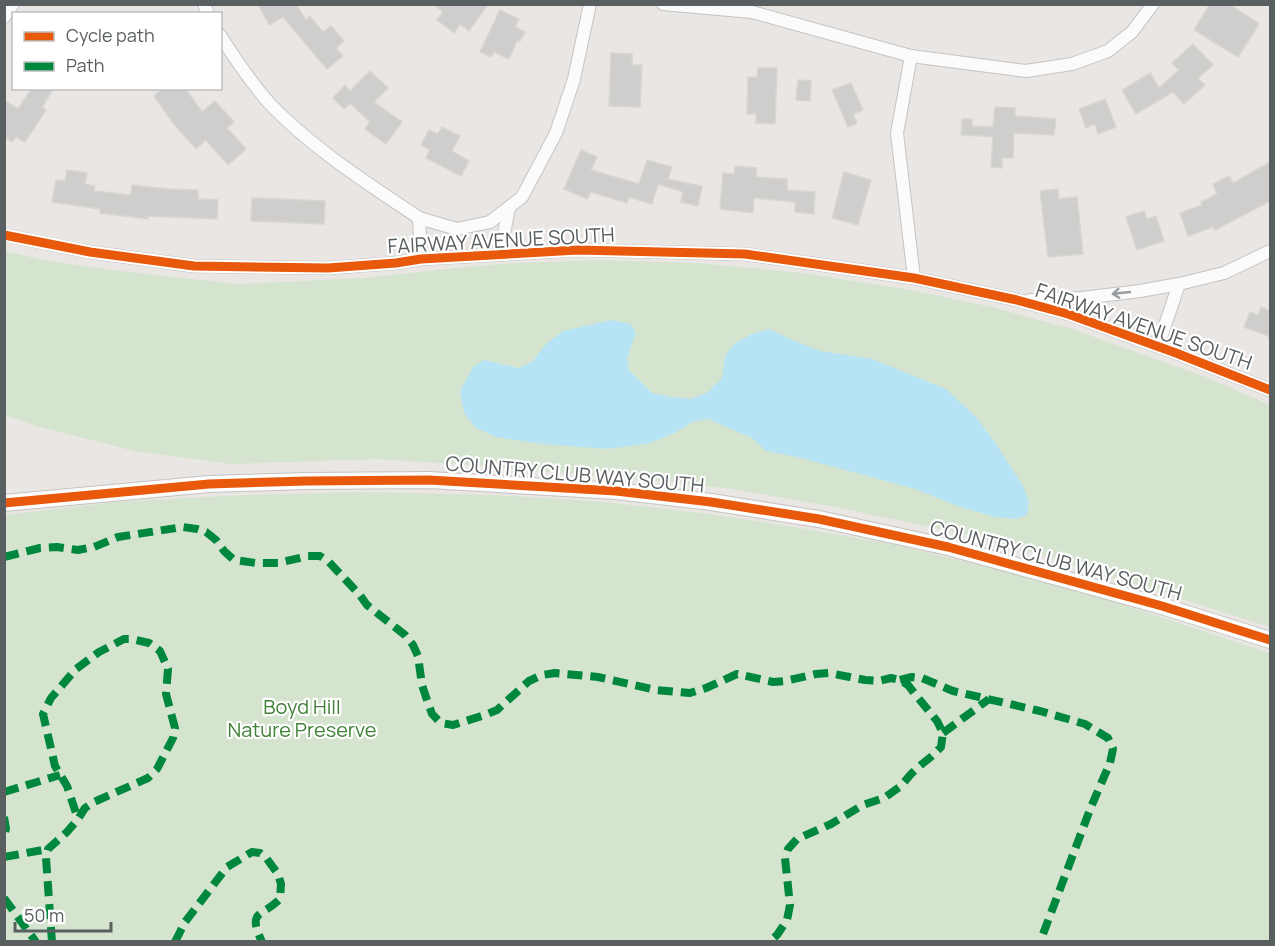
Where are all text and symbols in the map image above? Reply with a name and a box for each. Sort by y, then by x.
legend [12,12,222,90]
text: Cycle path [66,23,155,47]
text: Path [66,53,104,77]
street label: FAIRWAY AVENUE SOUTH [387,221,615,259]
street label: FAIRWAY AVENUE SOUTH [1032,276,1256,376]
one-way arrow [1111,288,1131,299]
street label: COUNTRY CLUB WAY SOUTH [445,449,705,499]
street label: COUNTRY CLUB WAY SOUTH [927,513,1185,607]
park label: Boyd Hill Nature Preserve [227,693,377,743]
scale bar [15,895,111,933]
text: 50 m [24,903,64,927]

